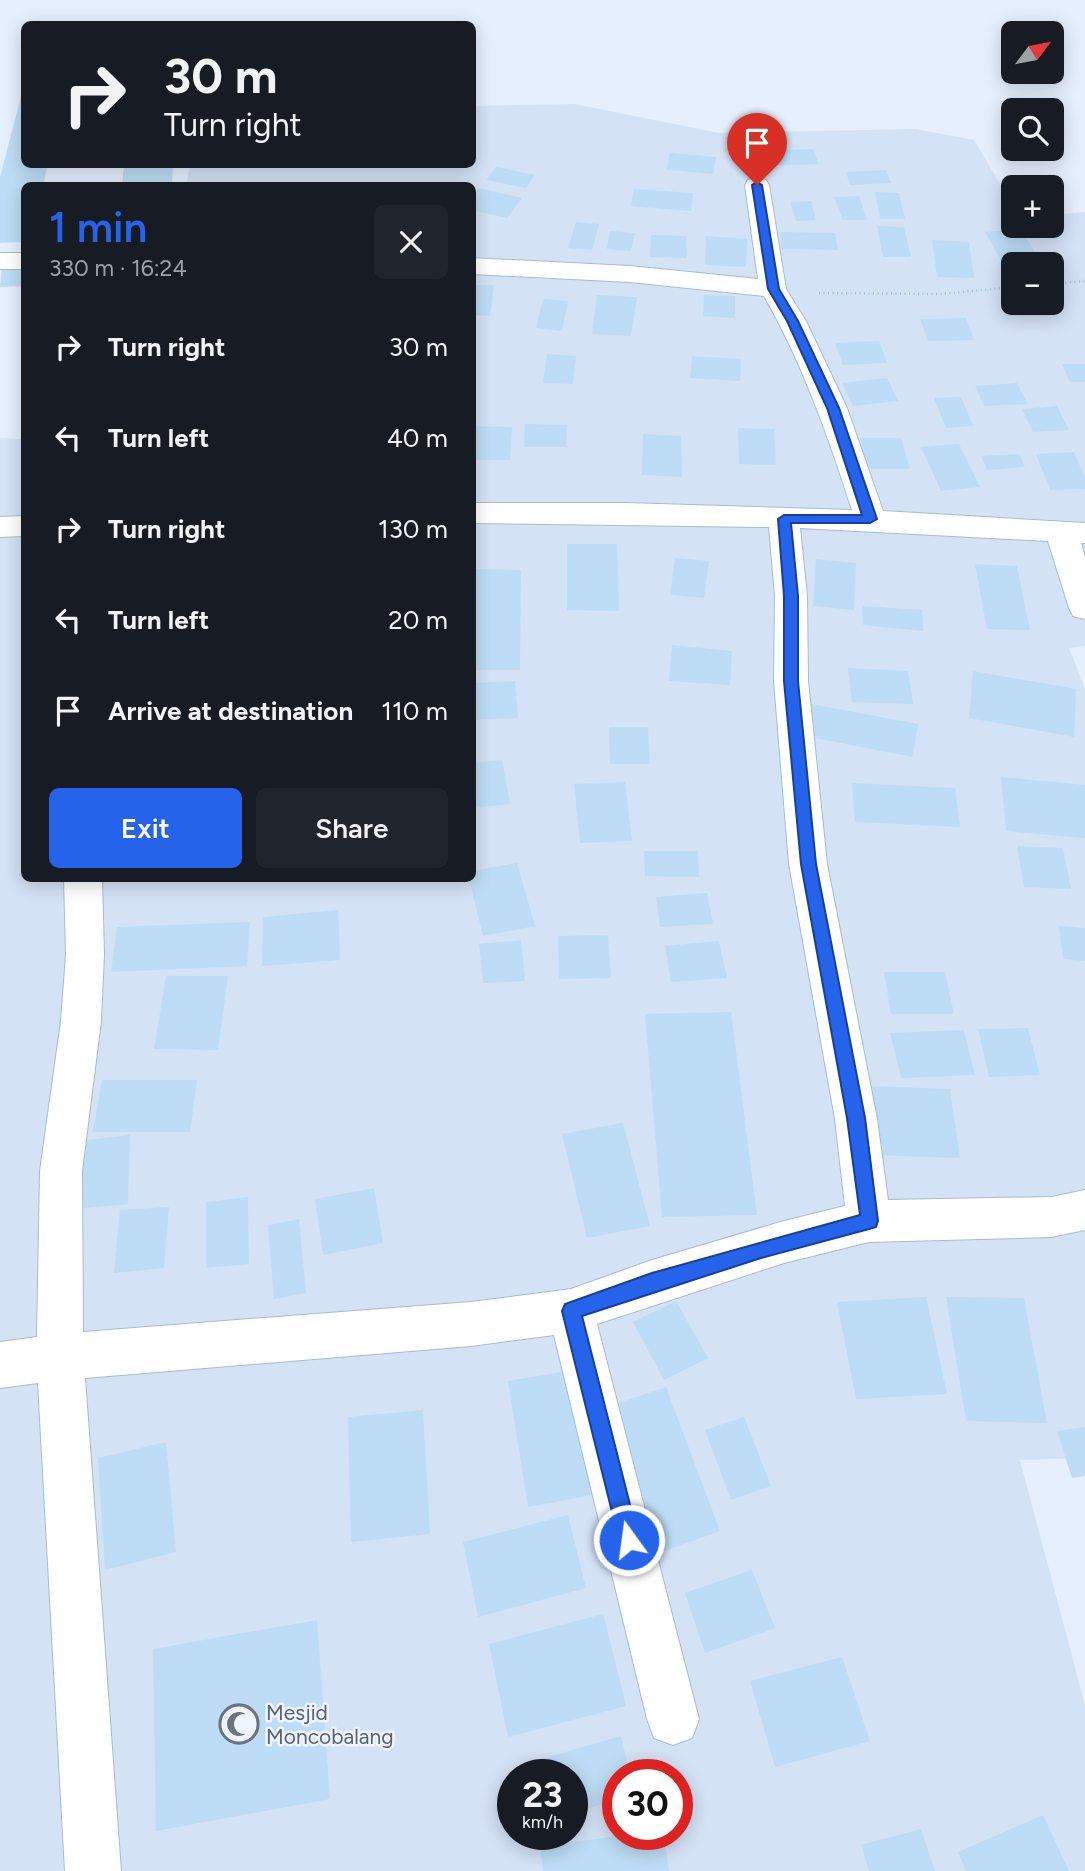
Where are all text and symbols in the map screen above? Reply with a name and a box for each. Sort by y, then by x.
north arrow [1001,21,1064,84]
map controls [1001,21,1064,315]
text: 30 m [164,46,277,105]
icon: right [49,49,140,140]
button: search [1001,98,1064,161]
text: Turn right [164,106,302,144]
pin [727,113,787,185]
icon: arrive [738,124,776,162]
button: + [1001,175,1064,238]
text: 1 min [49,202,147,253]
button: close [374,205,448,279]
button: − [1001,252,1064,315]
text: 330 m · 16:24 [49,254,187,282]
icon: right [49,328,87,366]
text: Turn right [108,331,225,363]
text: 30 m [389,331,448,363]
icon: left [49,419,87,457]
text: Turn left [108,422,209,454]
text: 40 m [387,422,448,454]
icon: right [49,510,87,548]
text: Turn right [108,513,225,545]
text: 130 m [378,513,448,545]
icon: left [49,601,87,639]
text: Turn left [108,604,209,636]
text: 20 m [388,604,448,636]
icon: arrive [49,692,87,730]
text: Arrive at destination [108,695,353,727]
text: 110 m [381,695,448,727]
button: Exit [49,788,242,868]
button: Share [256,788,448,868]
position arrow [592,1503,666,1577]
place label: Mesjid Moncobalang [266,1700,394,1749]
mosque icon: Mesjid Moncobalang [218,1703,260,1745]
speed limit sign: 30 [602,1759,693,1850]
text: 23 [523,1774,562,1816]
text: km/h [522,1811,563,1833]

